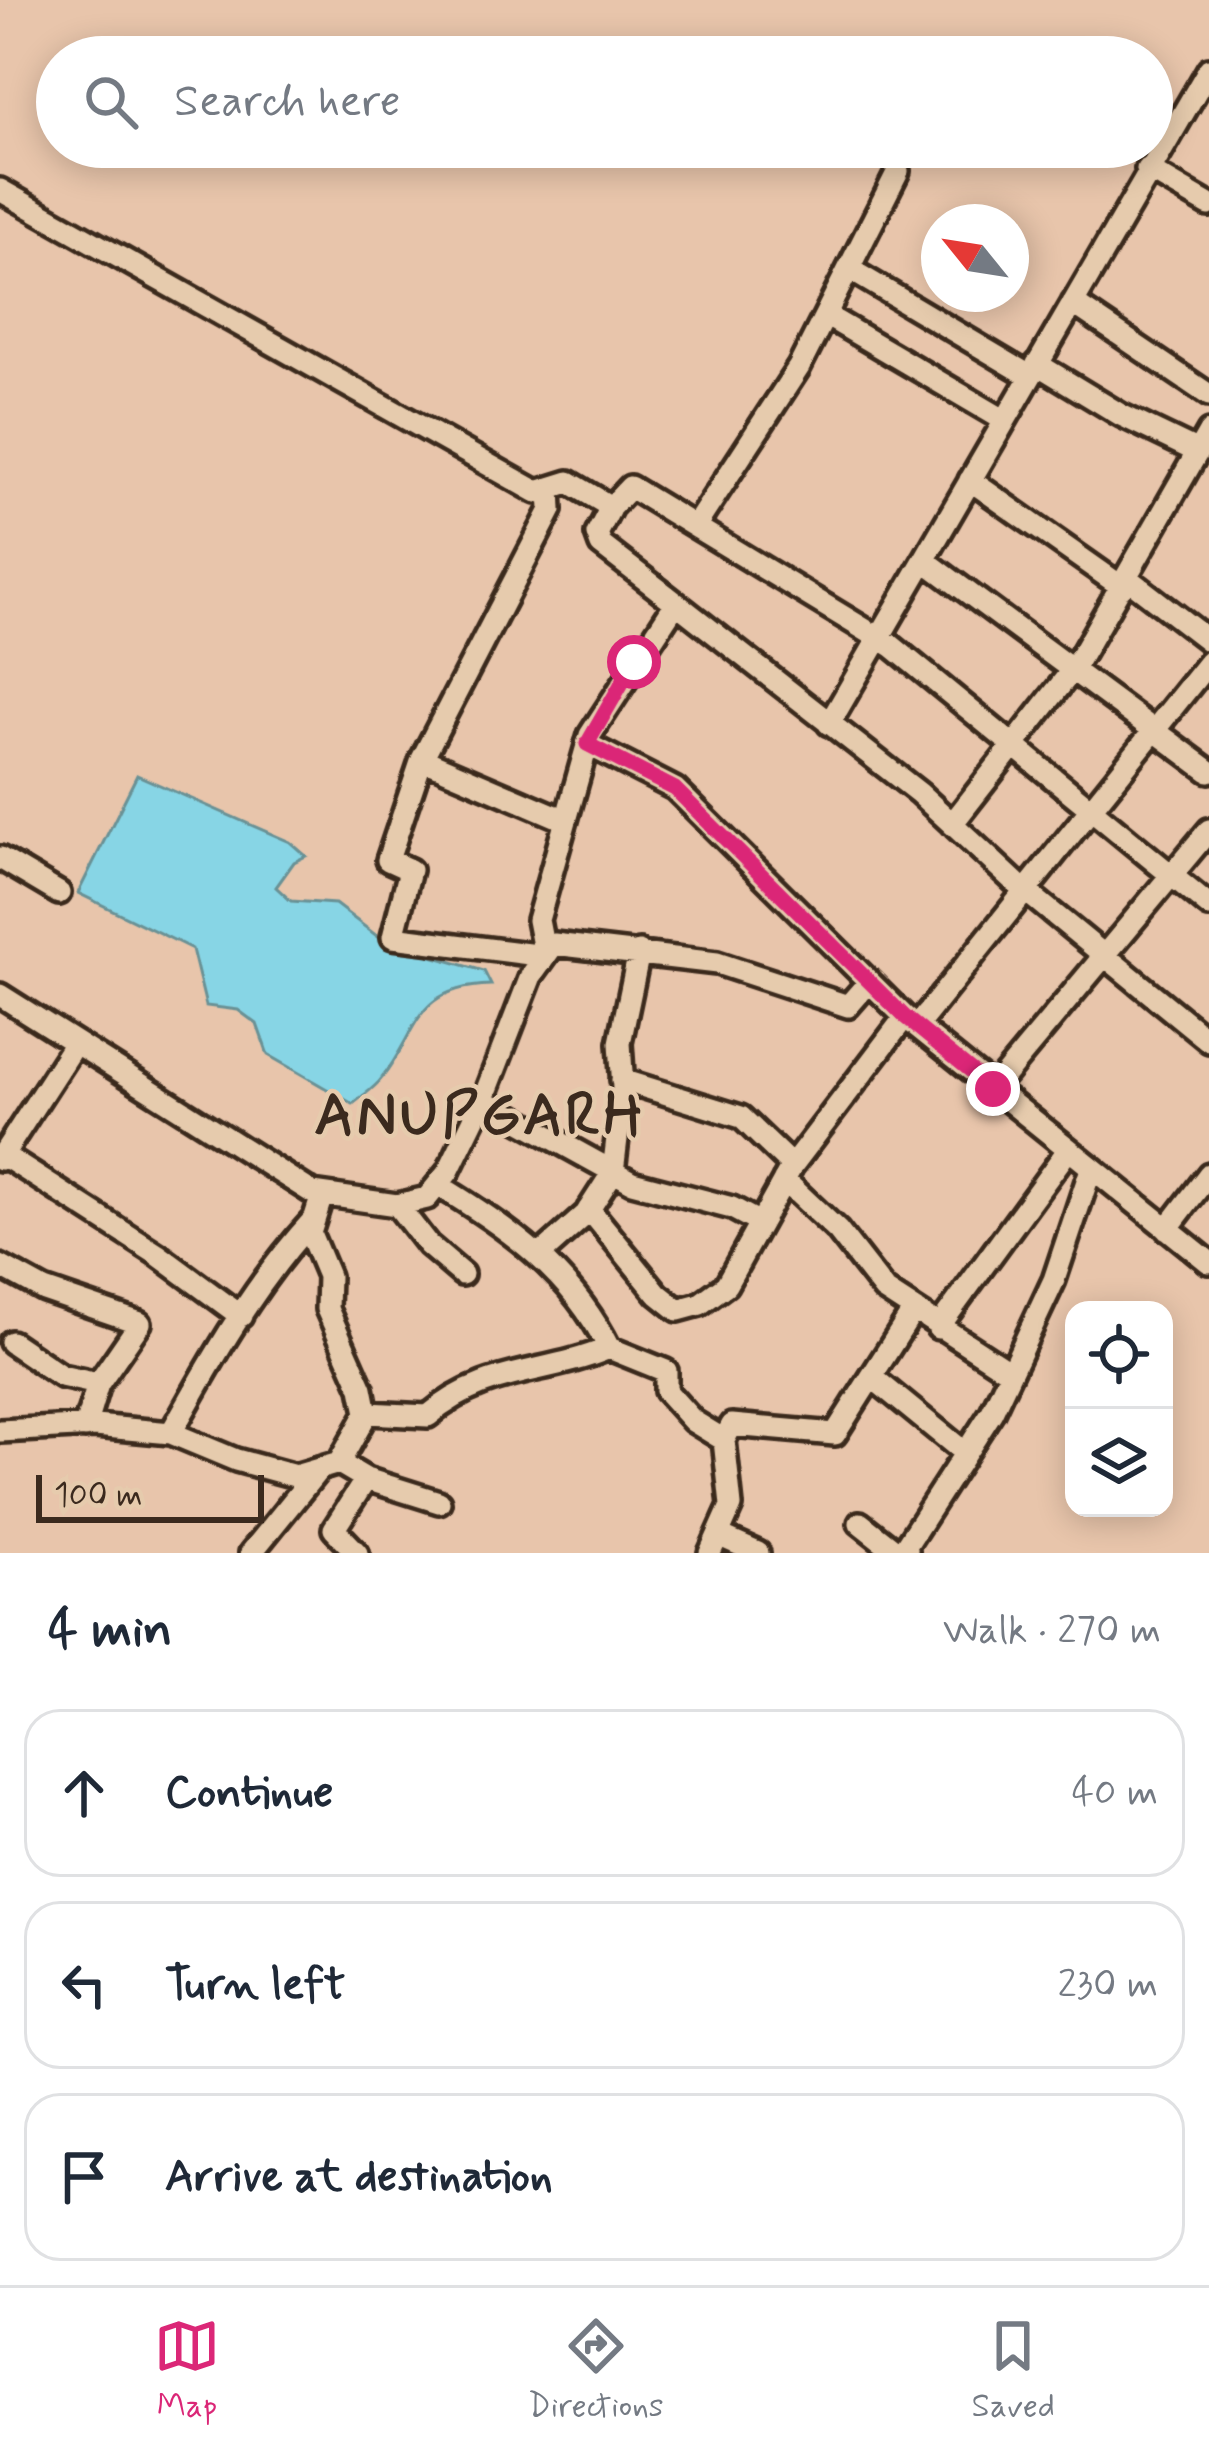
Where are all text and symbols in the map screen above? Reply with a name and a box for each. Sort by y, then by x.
search box [36,36,1173,168]
icon: search [78,69,144,135]
text: Search here [174,73,401,132]
north arrow [921,204,1029,312]
route start [607,635,661,689]
route end [966,1062,1020,1116]
district label: ANUPGARH [314,1078,646,1157]
map controls [1065,1301,1173,1517]
button: locate [1065,1301,1173,1409]
button: layers [1065,1409,1173,1517]
scale bar [36,1469,264,1522]
text: 100 m [54,1474,143,1518]
text: 4 min [48,1598,172,1664]
text: Walk · 270 m [943,1606,1161,1657]
icon: ahead [51,1760,117,1826]
text: Continue [165,1764,333,1823]
text: 40 m [1071,1768,1158,1819]
icon: left [51,1952,117,2018]
text: Turn left [165,1956,345,2015]
text: 230 m [1057,1960,1158,2011]
icon: arrive [51,2144,117,2210]
text: Arrive at destination [165,2148,553,2207]
tab: Map [154,2313,220,2429]
tab: Directions [528,2313,664,2429]
tab: Saved [972,2313,1055,2429]

